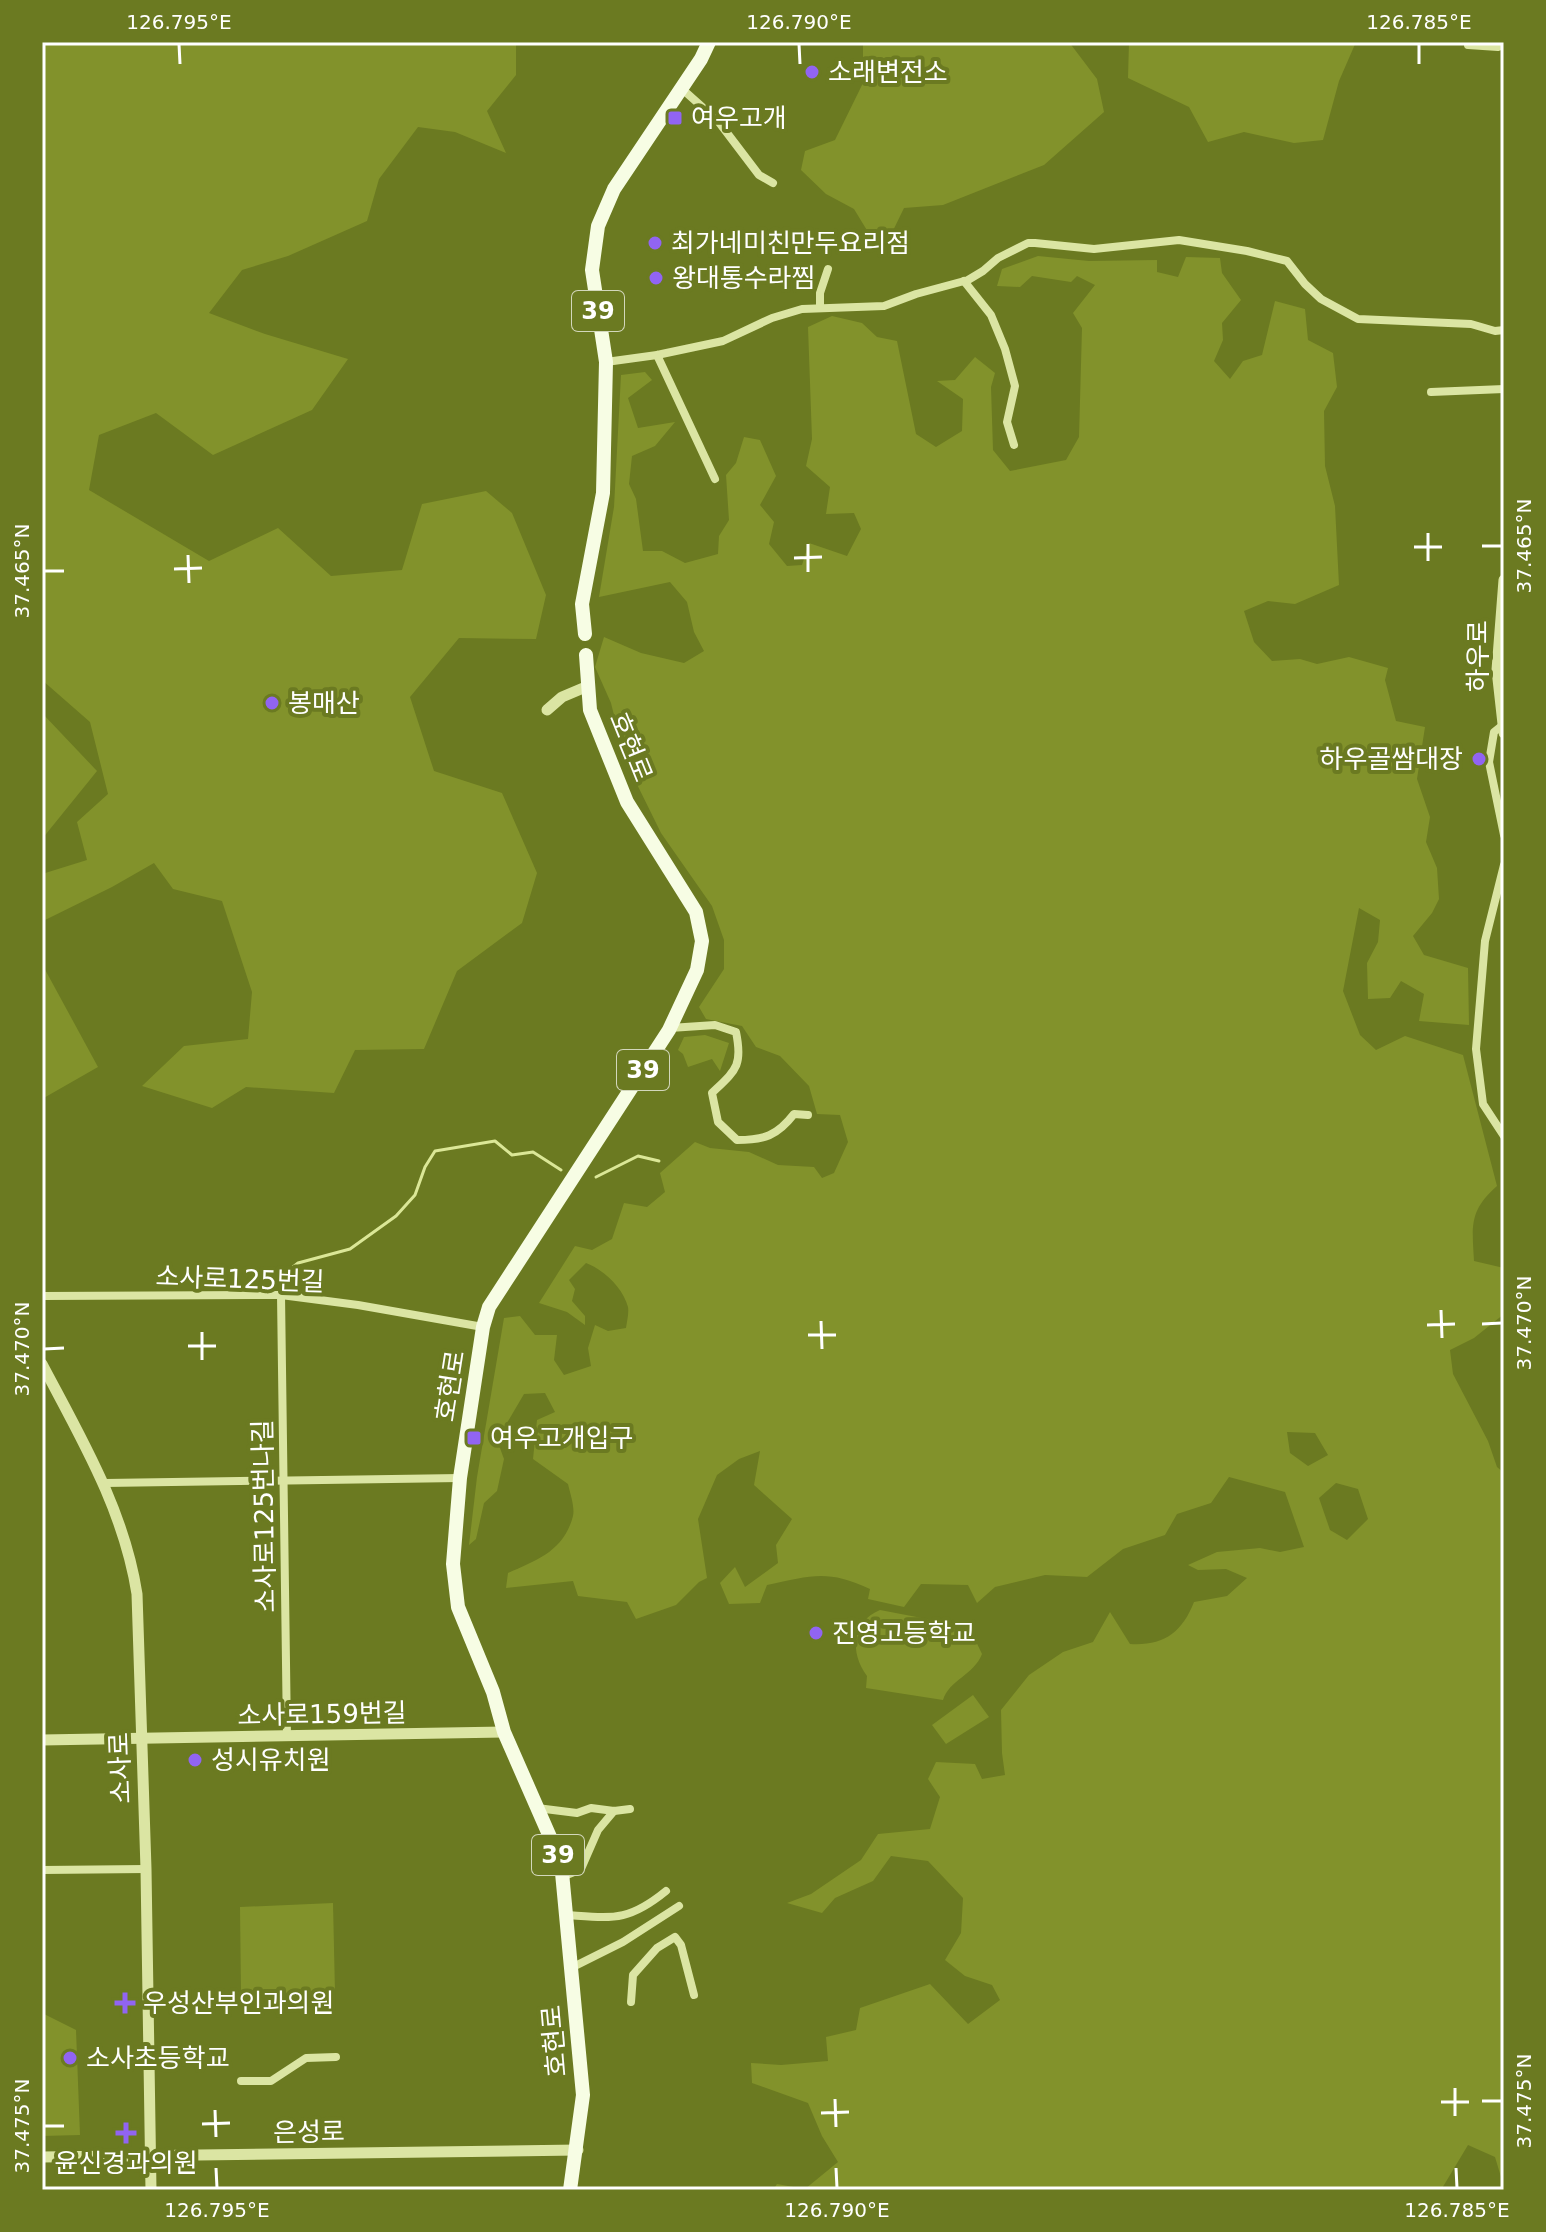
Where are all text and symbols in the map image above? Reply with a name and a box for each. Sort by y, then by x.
text: 126.795°E [126,10,232,34]
text: 126.790°E [746,10,852,34]
text: 126.785°E [1366,10,1472,34]
place label: 소래변전소 [828,57,948,87]
marker: 소래변전소 [803,63,821,81]
place label: 여우고개 [691,103,787,133]
marker: 여우고개 [666,109,684,127]
place label: 최가네미친만두요리점 [671,228,910,258]
marker: 최가네미친만두요리점 [646,234,664,252]
place label: 왕대통수라찜 [672,263,816,293]
marker: 왕대통수라찜 [647,269,665,287]
road number: 39 [572,291,624,331]
text: 37.465°N [1512,499,1536,593]
text: 37.465°N [10,524,34,618]
street label: 하우로 [1463,620,1493,692]
place label: 봉매산 [288,688,360,718]
marker: 봉매산 [263,694,281,712]
street label: 호현로 [604,708,658,786]
place label: 하우골쌈대장 [1319,744,1463,774]
marker: 하우골쌈대장 [1470,750,1488,768]
road number: 39 [617,1050,669,1090]
street label: 소사로125번길 [155,1261,325,1297]
text: 37.470°N [1512,1276,1536,1370]
text: 37.470°N [10,1302,34,1396]
street label: 호현로 [430,1348,470,1424]
street label: 소사로125번나길 [247,1419,281,1613]
place label: 여우고개입구 [490,1423,634,1453]
marker: 여우고개입구 [465,1429,483,1447]
place label: 진영고등학교 [832,1618,976,1648]
marker: 진영고등학교 [807,1624,825,1642]
street label: 소사로159번길 [237,1698,407,1730]
street label: 소사로 [104,1732,136,1804]
place label: 성시유치원 [211,1745,331,1775]
marker: 성시유치원 [186,1751,204,1769]
road number: 39 [532,1835,584,1875]
place label: 우성산부인과의원 [143,1988,334,2018]
marker: 우성산부인과의원 [114,1992,136,2014]
street label: 호현로 [536,2004,572,2078]
place label: 소사초등학교 [86,2043,230,2073]
marker: 소사초등학교 [61,2049,79,2067]
text: 37.475°N [1512,2054,1536,2148]
text: 37.475°N [10,2079,34,2173]
street label: 은성로 [273,2116,345,2148]
marker: 윤신경과의원 [115,2122,137,2144]
place label: 윤신경과의원 [54,2148,198,2178]
text: 126.795°E [164,2198,270,2222]
text: 126.790°E [784,2198,890,2222]
text: 126.785°E [1404,2198,1510,2222]

